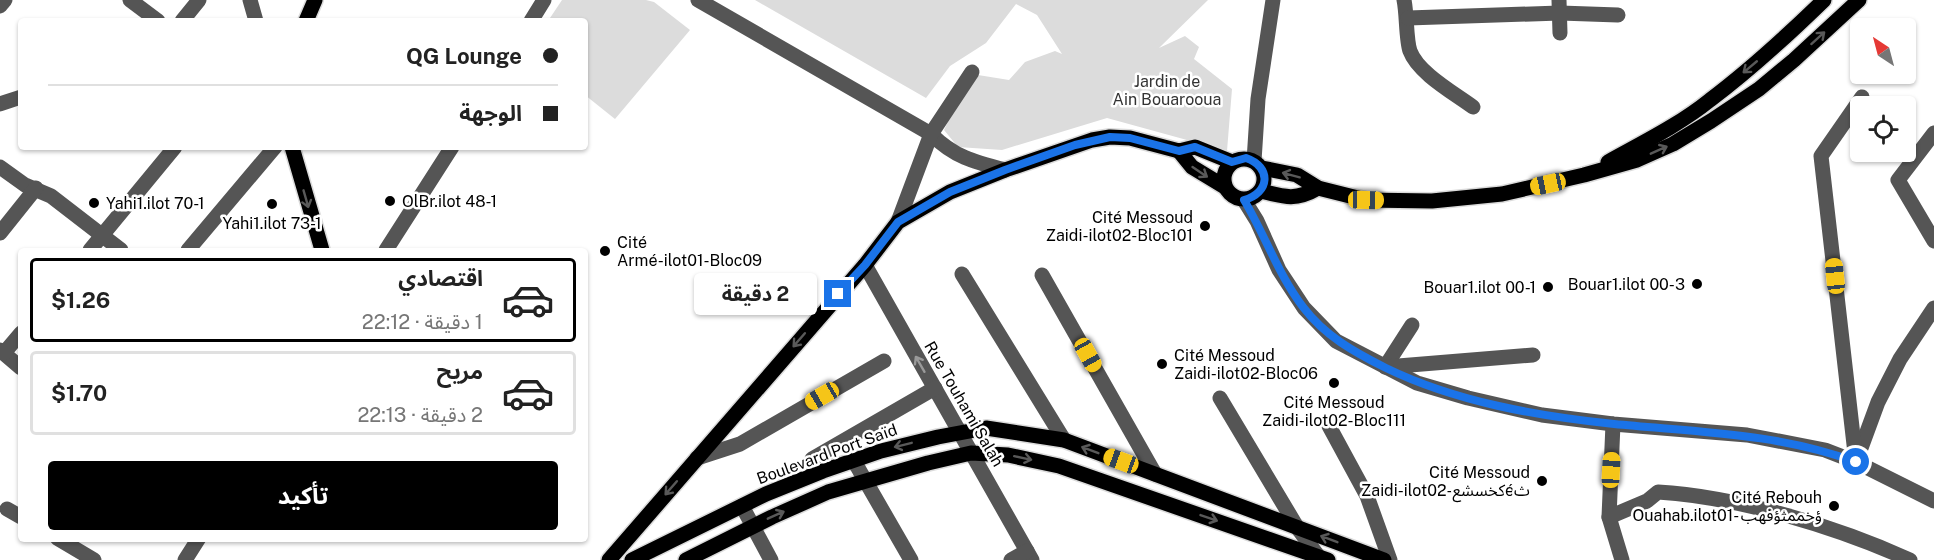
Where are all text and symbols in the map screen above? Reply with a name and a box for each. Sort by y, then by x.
north arrow [1850,18,1916,84]
map controls [1850,18,1916,162]
one-way arrow [1810,31,1825,45]
text: QG Lounge [406,43,522,69]
one-way arrow [1742,61,1758,74]
park label: Jardin de Ain Bouarooua [1113,72,1221,109]
button: locate [1850,96,1916,162]
text: الوجهة [459,100,522,126]
one-way arrow [1650,144,1668,155]
one-way arrow [1191,165,1208,178]
one-way arrow [1282,169,1301,180]
car [1529,171,1567,197]
one-way arrow [301,189,312,208]
car [1348,191,1384,209]
place label: OlBr.ilot 48-1 [402,192,497,211]
place label: Yahi1.ilot 70-1 [106,194,205,213]
marker: OlBr.ilot 48-1 [383,194,397,208]
marker: Yahi1.ilot 70-1 [87,196,101,210]
marker: Yahi1.ilot 73-1 [265,197,279,211]
place label: Cité Messoud Zaidi-ilot02-Bloc101 [1046,208,1193,245]
place label: Yahi1.ilot 73-1 [223,214,321,233]
marker: Cité Messoud Zaidi-ilot02-Bloc101 [1198,219,1212,233]
place label: Cité Armé-ilot01-Bloc09 [617,233,762,270]
marker: Cité Armé-ilot01-Bloc09 [598,244,612,258]
car [1824,257,1846,295]
text: اقتصادي [398,265,483,291]
icon: car [501,273,555,327]
callout: 2 دقيقة [694,273,817,315]
place label: Bouar1.ilot 00-3 [1568,275,1685,294]
marker: Bouar1.ilot 00-3 [1690,277,1704,291]
place label: Bouar1.ilot 00-1 [1424,278,1536,297]
route end [824,280,851,307]
marker: Bouar1.ilot 00-1 [1541,280,1555,294]
text: 2 دقيقة [722,282,789,306]
text: $1.26 [51,287,110,313]
text: 1 دقيقة · 22:12 [362,310,483,334]
one-way arrow [792,332,806,347]
car [1071,335,1105,375]
street label: Rue Touhami Salah [920,338,1008,470]
place label: Cité Messoud Zaidi-ilot02-Bloc06 [1174,346,1318,383]
one-way arrow [914,356,926,373]
marker: Cité Messoud Zaidi-ilot02-Bloc06 [1155,357,1169,371]
text: مريح [437,358,483,384]
icon: car [501,366,555,420]
marker: Cité Messoud Zaidi-ilot02-Bloc111 [1327,376,1341,390]
car [802,379,842,413]
text: $1.70 [51,380,107,406]
place label: Cité Messoud Zaidi-ilot02-Bloc111 [1262,393,1406,430]
text: 2 دقيقة · 22:13 [357,403,483,427]
street label: Boulevard Port Saïd [754,420,900,488]
one-way arrow [893,440,912,452]
one-way arrow [1081,444,1100,455]
car [1101,446,1141,476]
route start [1842,448,1869,475]
car [1601,452,1621,488]
one-way arrow [1013,453,1032,465]
button: تأكيد [48,461,558,530]
place label: Cité Messoud Zaidi-ilot02-كخسشعéث [1361,463,1530,503]
marker: Cité Messoud Zaidi-ilot02-كخسشعéث [1535,474,1549,488]
one-way arrow [664,480,678,495]
place label: Cité Rebouh Ouahab.ilot01- ؤخممثؤفهب [1633,488,1822,525]
marker: Cité Rebouh Ouahab.ilot01- ؤخممثؤفهب [1827,499,1841,513]
one-way arrow [766,509,784,521]
one-way arrow [1199,513,1218,524]
one-way arrow [1320,533,1339,544]

